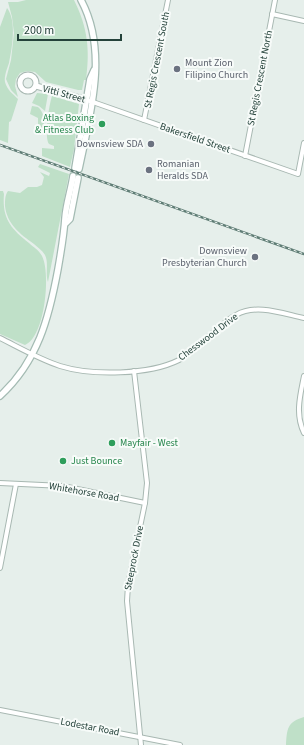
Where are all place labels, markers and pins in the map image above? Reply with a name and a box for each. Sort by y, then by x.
place label: Mount Zion Filipino Church [185,56,248,82]
marker: Mount Zion Filipino Church [172,64,182,74]
place label: Atlas Boxing & Fitness Club [35,111,94,137]
marker: Atlas Boxing & Fitness Club [97,119,107,129]
place label: Downsview SDA [76,137,144,151]
marker: Downsview SDA [146,139,156,149]
place label: Romanian Heralds SDA [157,157,208,183]
marker: Romanian Heralds SDA [144,165,154,175]
place label: Downsview Presbyterian Church [162,244,247,270]
marker: Downsview Presbyterian Church [250,252,260,262]
place label: Mayfair - West [120,436,179,450]
marker: Mayfair - West [107,438,117,448]
place label: Just Bounce [71,454,122,468]
marker: Just Bounce [58,456,68,466]

